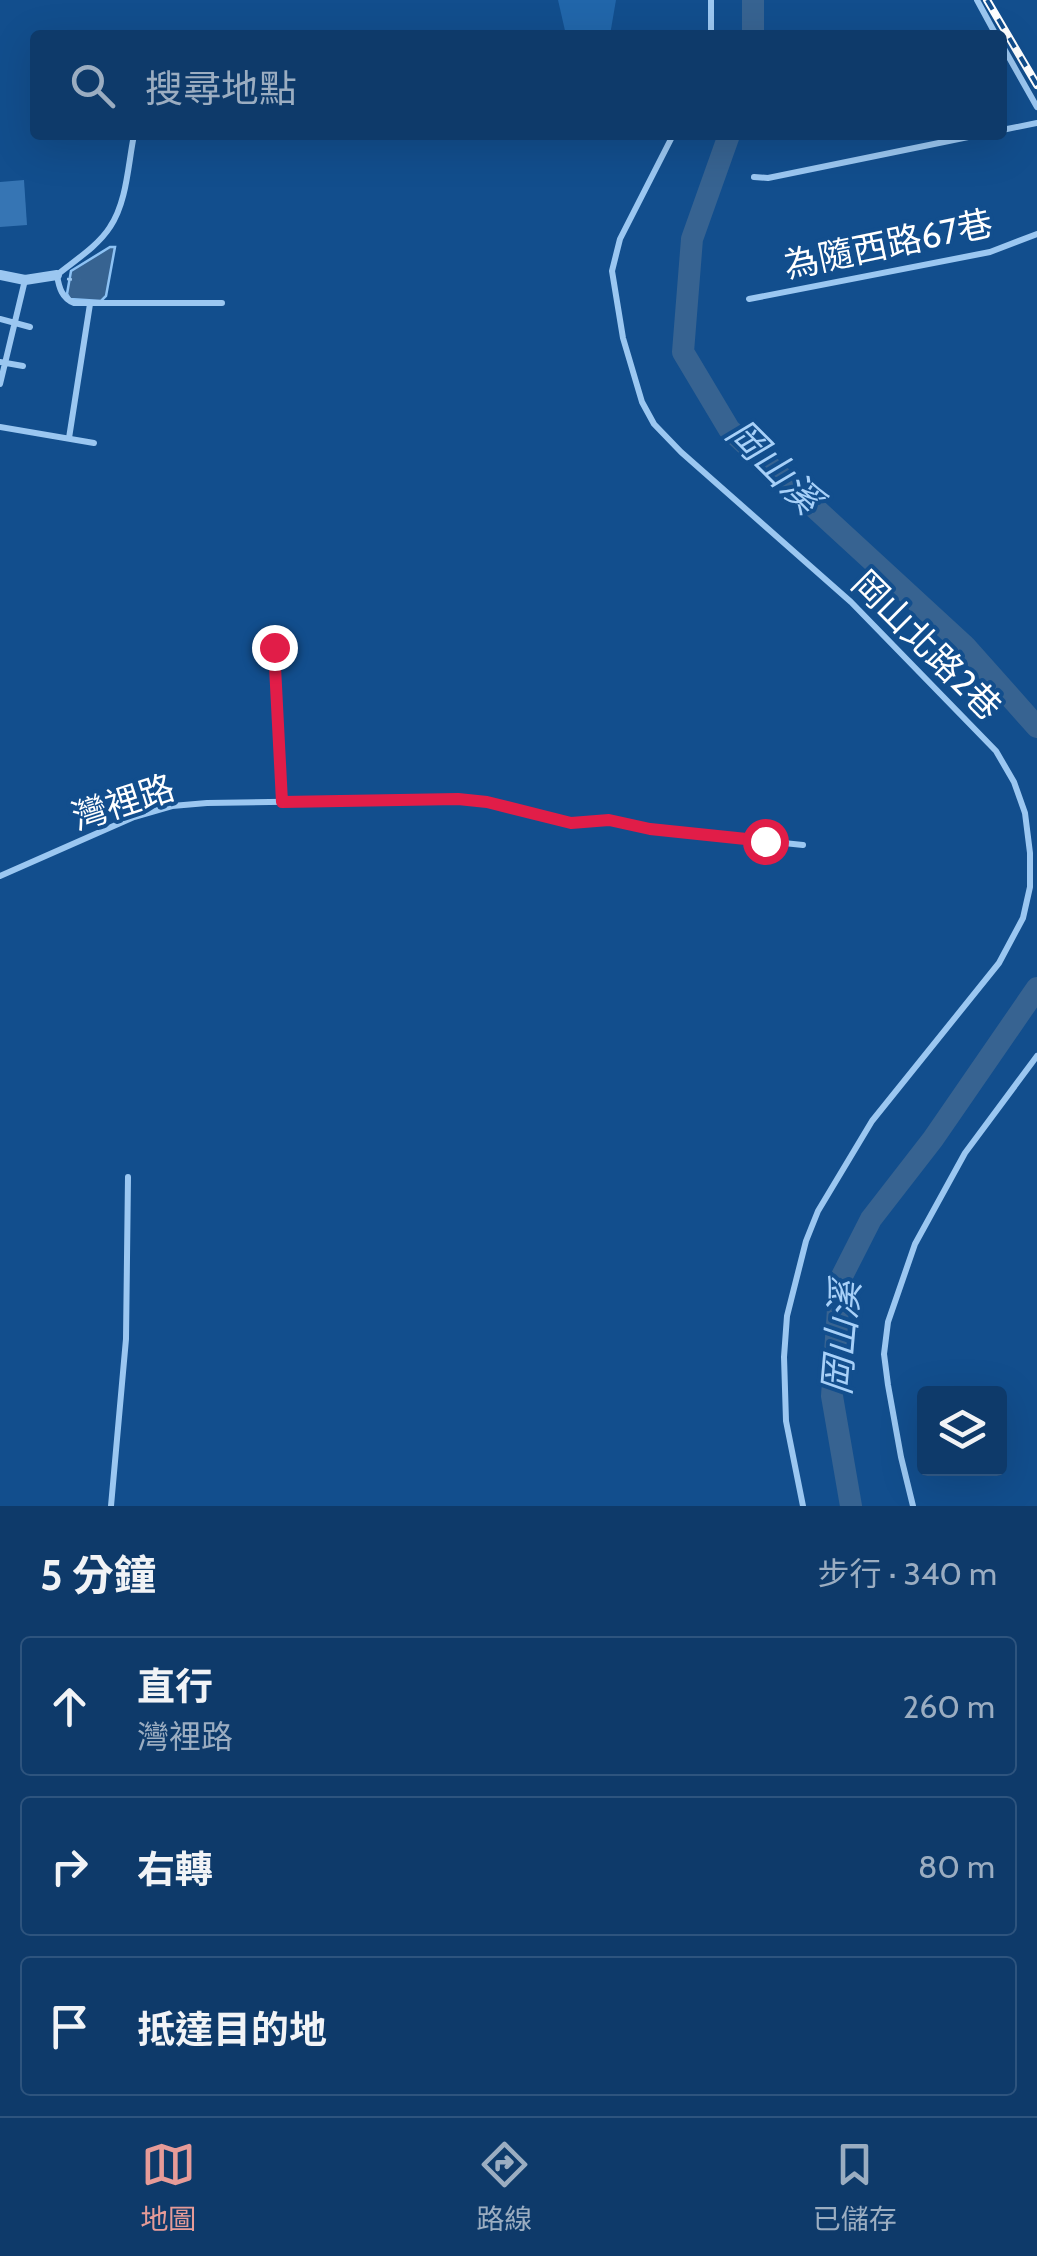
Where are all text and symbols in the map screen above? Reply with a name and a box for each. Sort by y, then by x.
search box [30,30,1007,140]
icon: search [65,58,120,113]
text: 搜尋地點 [145,65,297,112]
street label: 為隨西路67巷 [780,201,996,287]
water label: 岡山溪 [717,409,834,526]
street label: 岡山北路2巷 [843,561,1011,729]
route end [252,625,298,671]
street label: 灣裡路 [66,765,180,839]
route start [743,819,789,865]
water label: 岡山溪 [813,1274,870,1397]
map controls [917,1386,1007,1476]
button: layers [917,1386,1007,1476]
text: 5 分鐘 [40,1549,156,1601]
text: 步行 · 340 m [818,1554,997,1593]
text: 直行 [137,1663,213,1710]
icon: ahead [42,1679,97,1734]
text: 260 m [902,1687,995,1726]
text: 灣裡路 [137,1717,233,1756]
icon: right [42,1839,97,1894]
text: 右轉 [137,1846,213,1893]
text: 80 m [918,1847,995,1886]
icon: arrive [42,1999,97,2054]
text: 抵達目的地 [137,2006,327,2053]
tab: 地圖 [140,2137,196,2237]
tab: 路線 [476,2137,533,2237]
tab: 已儲存 [813,2137,897,2237]

